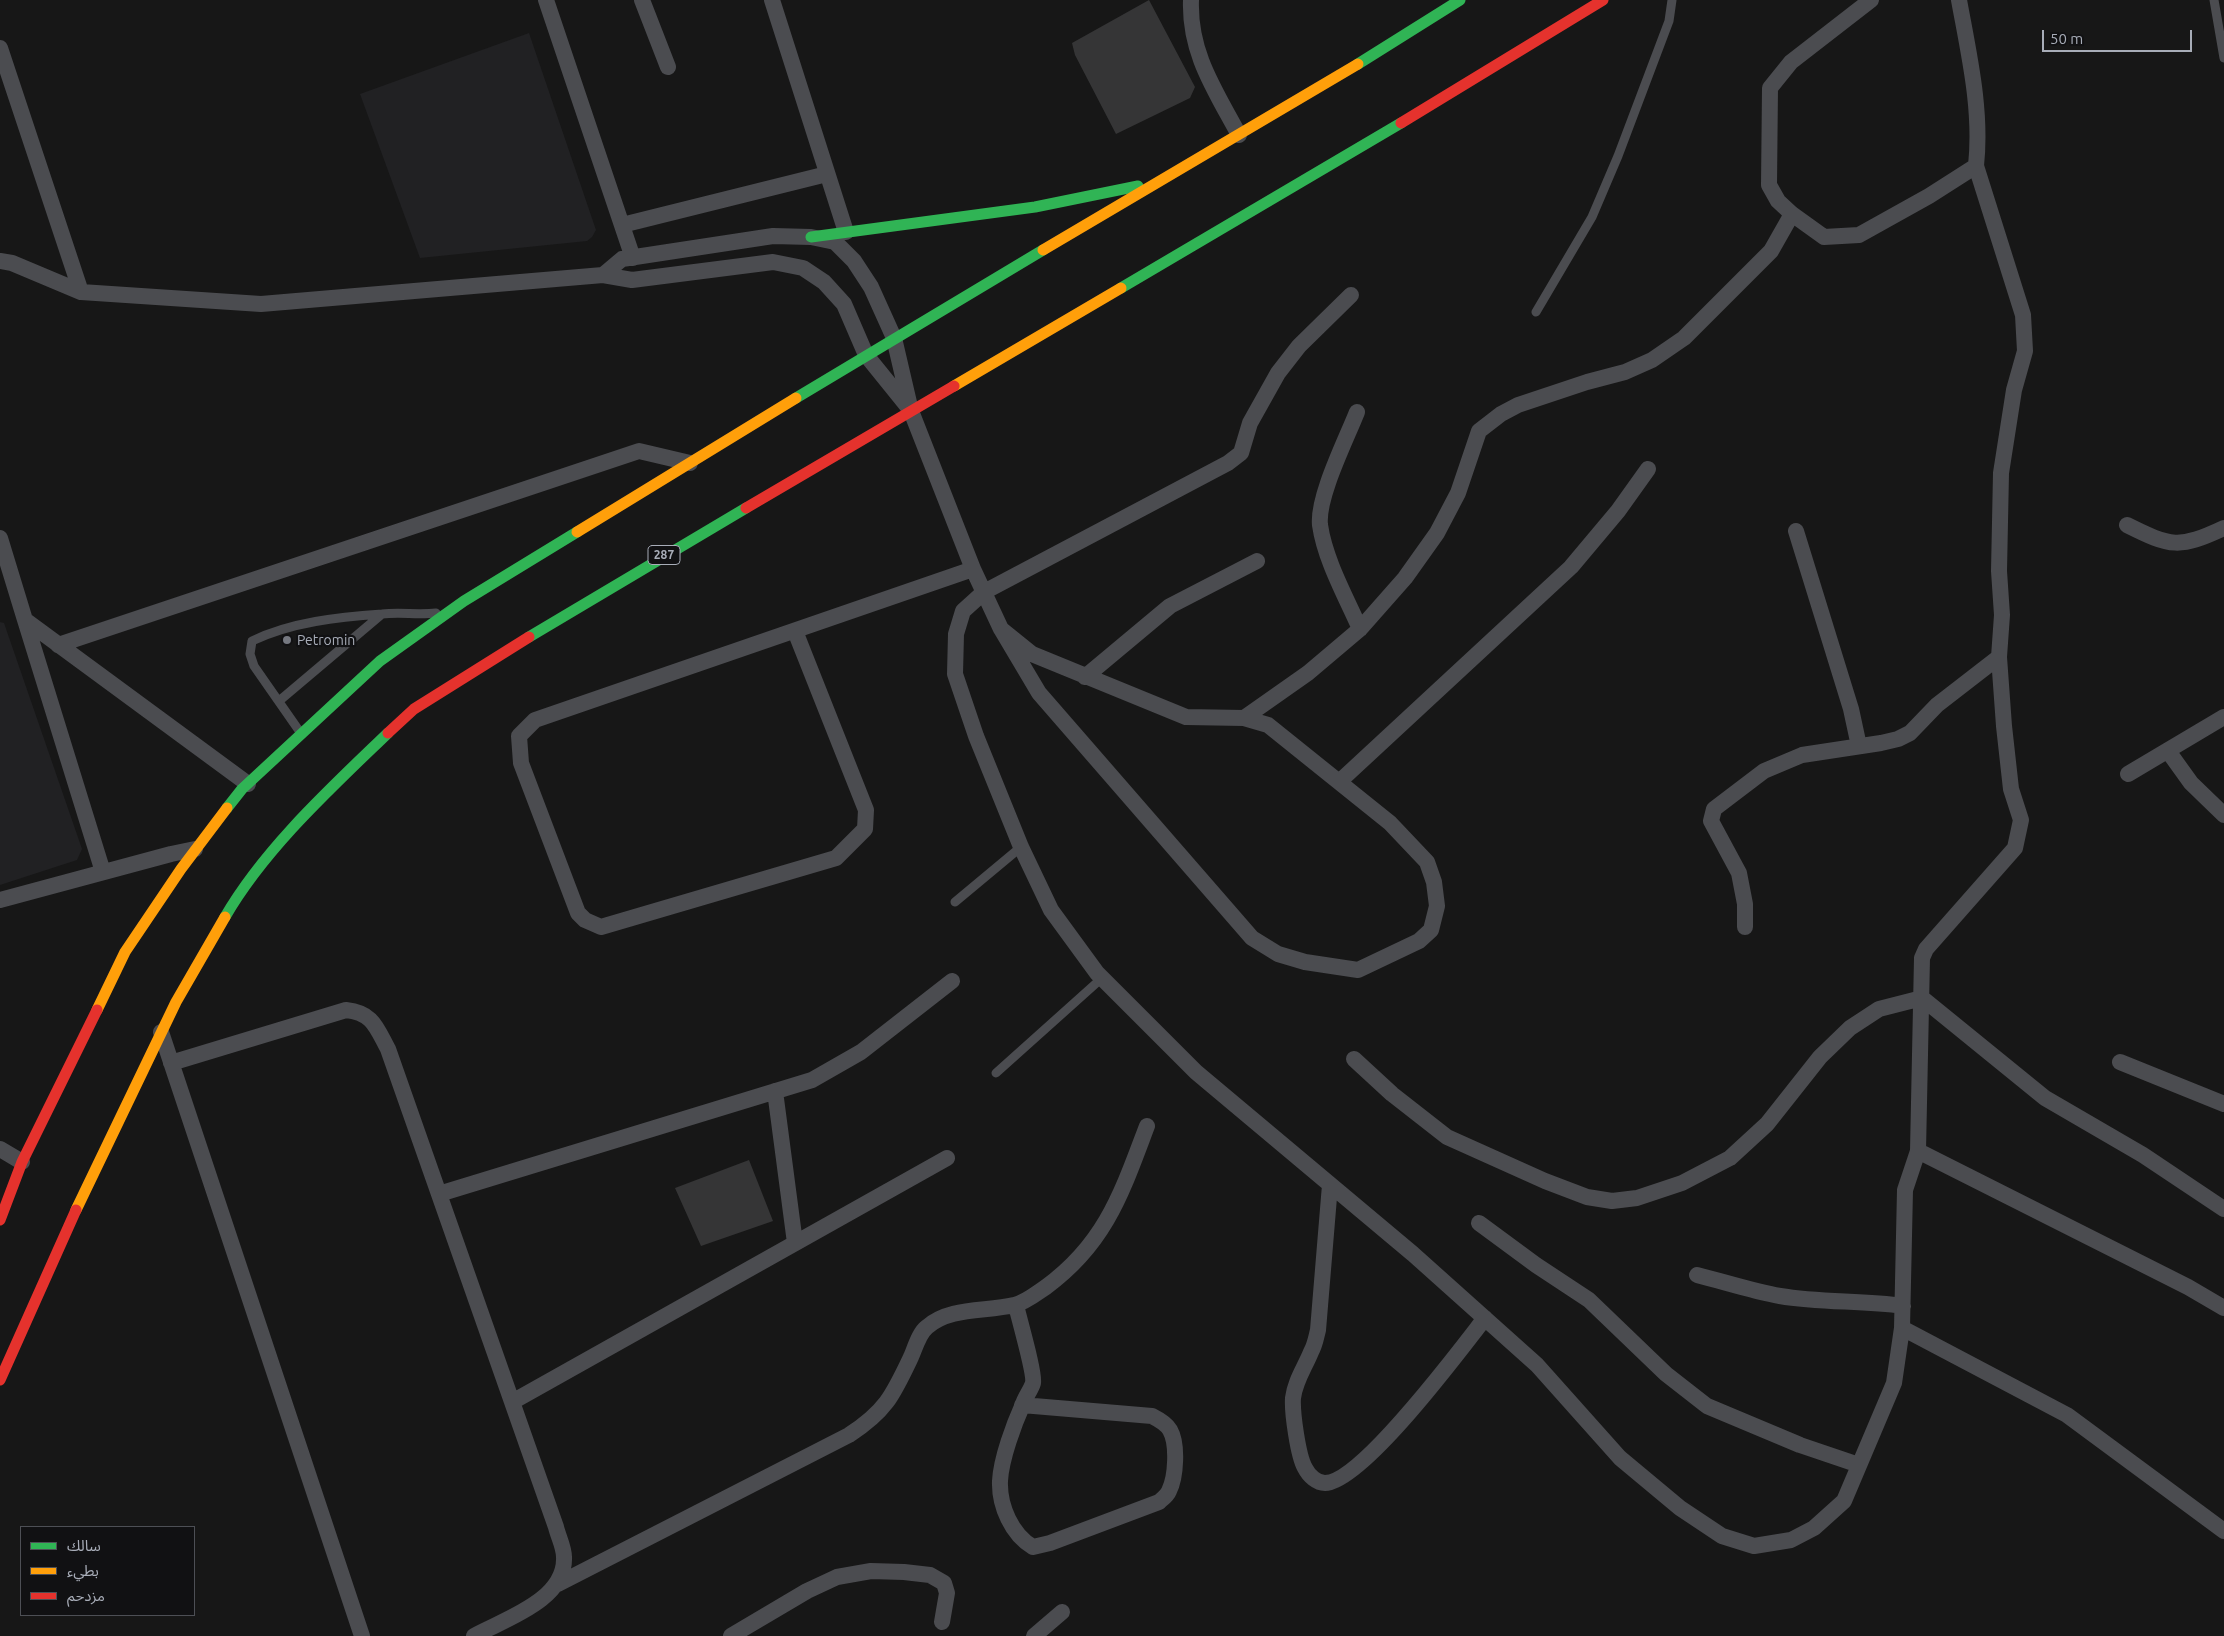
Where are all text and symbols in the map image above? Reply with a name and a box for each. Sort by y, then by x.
scale bar [2044,20,2194,52]
text: 50 m [2050,30,2083,47]
road number: 287 [648,546,680,564]
place label: Petromin [297,632,355,648]
marker: Petromin [281,634,293,646]
legend [20,1526,195,1616]
text: سالك [67,1537,101,1554]
text: بطيء [67,1562,99,1579]
text: مزدحم [67,1587,105,1604]

